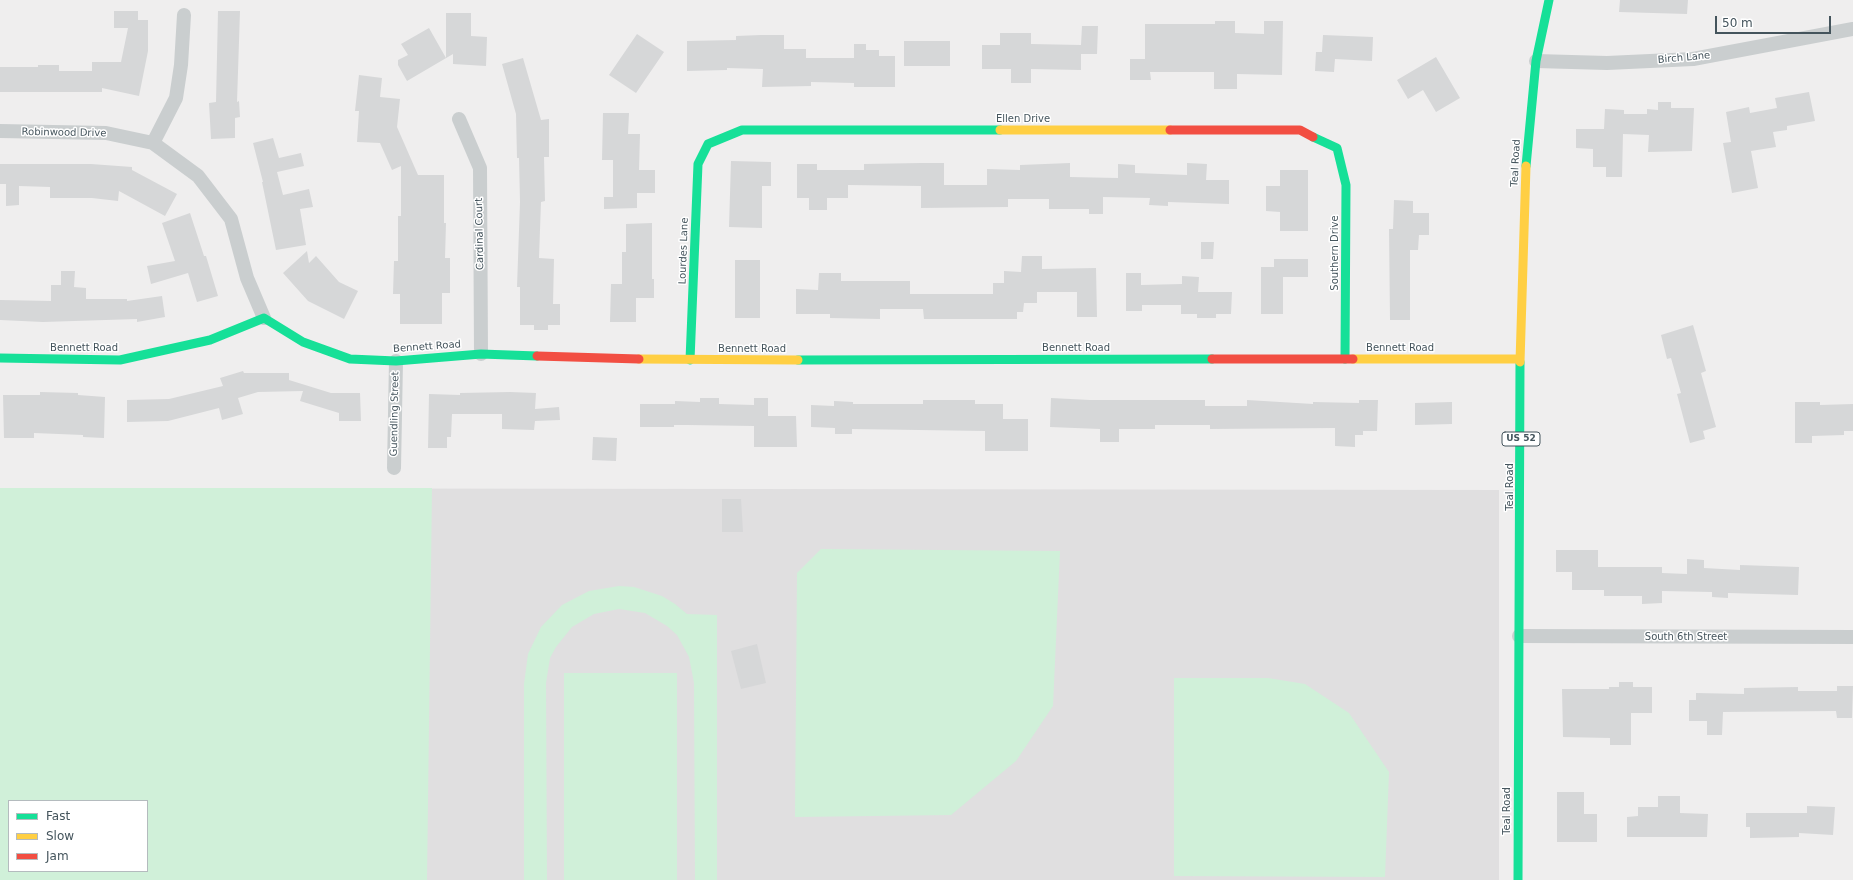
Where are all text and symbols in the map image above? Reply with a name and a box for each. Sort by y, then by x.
scale bar [1717,8,1833,34]
text: 50 m [1722,16,1753,30]
street label: Birch Lane [1657,50,1711,66]
street label: Ellen Drive [996,113,1050,125]
street label: Robinwood Drive [22,126,106,140]
street label: Teal Road [1509,139,1523,187]
street label: Cardinal Court [473,198,487,270]
street label: Southern Drive [1329,215,1341,291]
street label: Lourdes Lane [677,217,691,285]
street label: Bennett Road [393,339,461,355]
street label: Bennett Road [50,342,118,354]
street label: Bennett Road [1042,342,1110,354]
street label: Bennett Road [1366,342,1434,354]
street label: Bennett Road [718,343,786,355]
street label: Guendling Street [388,372,402,456]
road number: US 52 [1502,432,1540,446]
street label: Teal Road [1504,463,1516,511]
street label: South 6th Street [1645,631,1727,643]
street label: Teal Road [1501,787,1513,835]
legend [8,800,148,872]
text: Fast [46,809,70,823]
text: Slow [46,829,74,843]
text: Jam [46,849,69,863]

